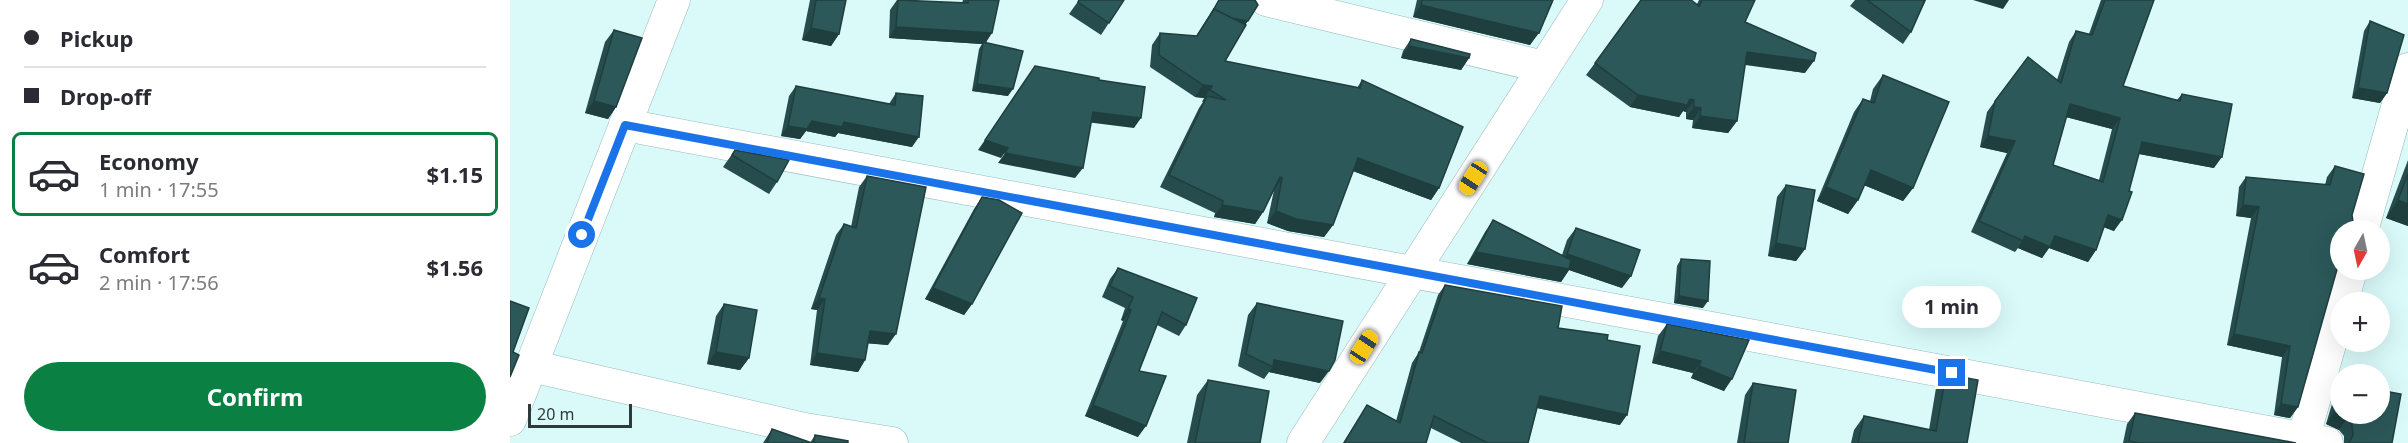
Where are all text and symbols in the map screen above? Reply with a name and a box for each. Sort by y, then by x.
text: Pickup [60,23,133,53]
text: Drop-off [60,81,151,111]
text: Economy [99,146,198,176]
icon: car [27,147,81,201]
car [1456,158,1490,198]
text: $1.15 [426,159,483,189]
text: 1 min · 17:55 [99,176,219,203]
north arrow [2330,220,2390,280]
map controls [2330,220,2390,424]
route start [568,221,595,248]
text: Comfort [99,239,190,269]
icon: car [27,240,81,294]
text: $1.56 [426,252,483,282]
text: 2 min · 17:56 [99,269,219,296]
callout: 1 min [1902,286,2002,328]
button: + [2330,292,2390,352]
text: 1 min [1924,293,1979,320]
car [1347,327,1381,367]
route end [1938,359,1965,386]
button: Confirm [24,362,486,431]
button: − [2330,364,2390,424]
scale bar [528,401,632,428]
text: 20 m [537,403,574,425]

